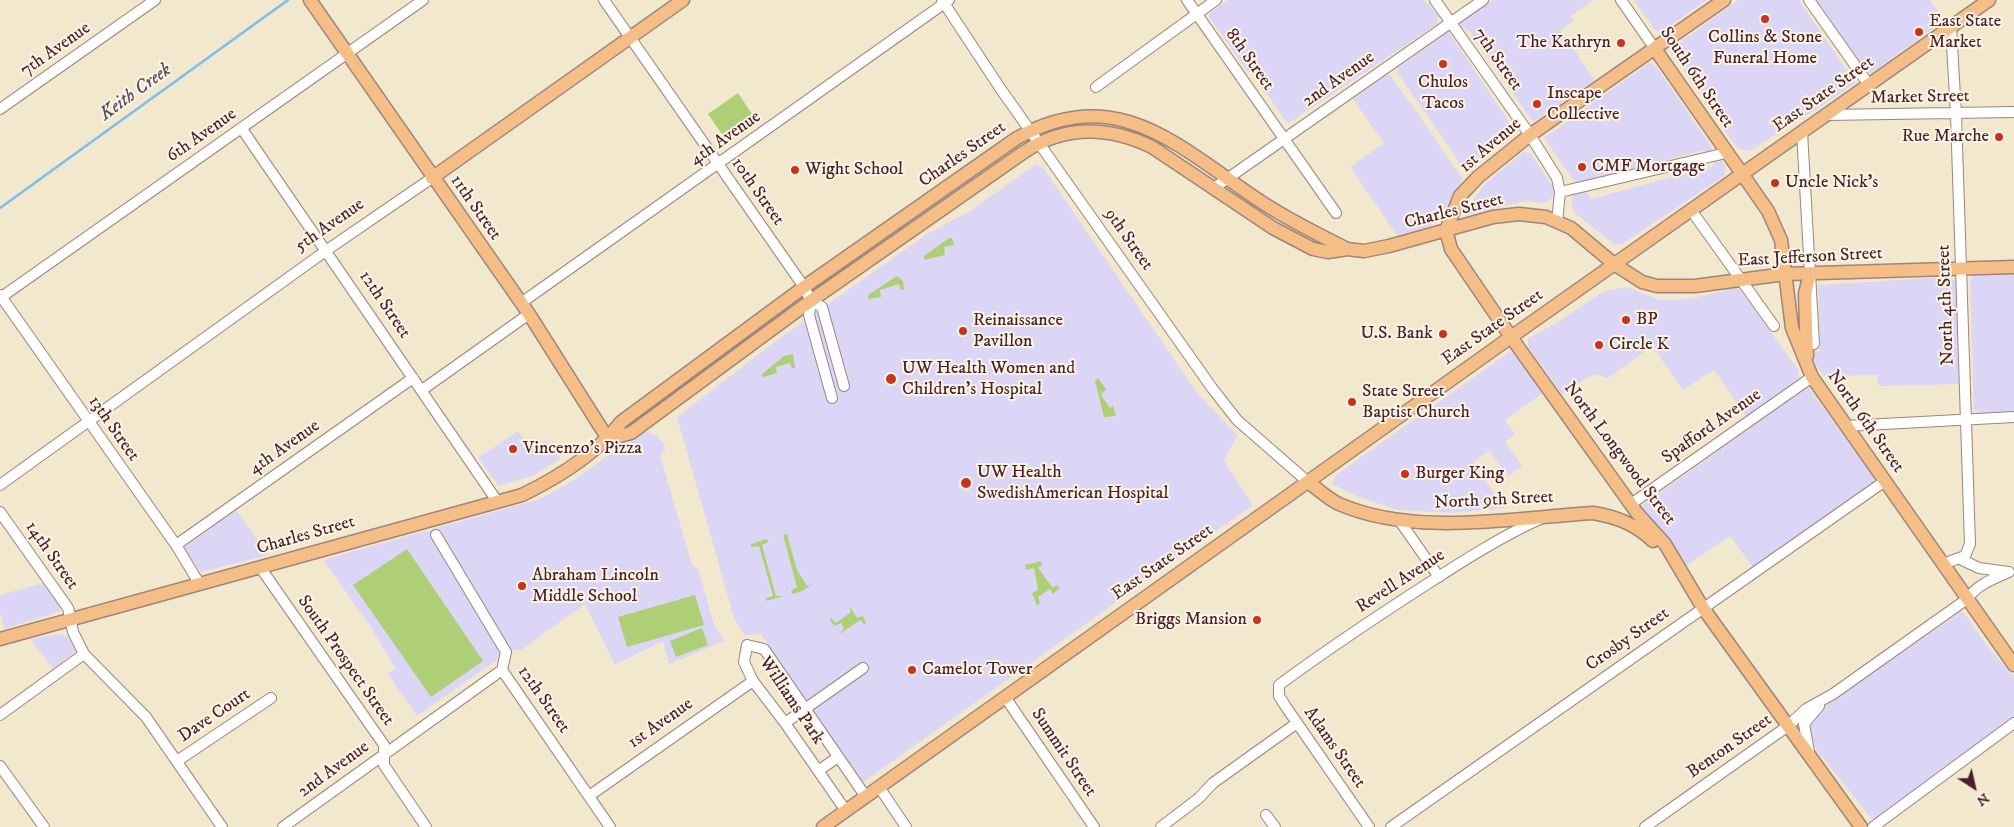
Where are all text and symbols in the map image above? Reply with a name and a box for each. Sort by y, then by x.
place label: East State Market [1929,11,2001,54]
marker: Collins & Stone Funeral Home [1759,13,1771,25]
street label: 7th Avenue [17,18,95,82]
street label: South 6th Street [1654,23,1738,133]
street label: 8th Street [1220,25,1278,95]
street label: 7th Street [1468,25,1526,95]
marker: East State Market [1913,26,1925,38]
place label: Collins & Stone Funeral Home [1708,27,1822,70]
place label: The Kathryn [1517,32,1611,54]
marker: The Kathryn [1615,37,1627,49]
street label: 2nd Avenue [1299,47,1379,113]
street label: East State Street [1769,52,1879,138]
marker: Chulos Tacos [1437,58,1449,70]
water label: Keith Creek [96,59,176,127]
place label: Chulos Tacos [1418,72,1468,115]
place label: Inscape Collective [1547,83,1619,126]
street label: Market Street [1870,86,1970,110]
marker: Inscape Collective [1531,98,1543,110]
street label: 6th Avenue [163,104,241,168]
street label: 4th Avenue [686,107,766,171]
street label: 1st Avenue [1456,114,1526,178]
street label: Charles Street [915,117,1011,193]
place label: Rue Marche [1902,126,1989,148]
marker: Rue Marche [1993,131,2005,143]
street label: 10th Street [726,154,788,230]
place label: CMF Mortgage [1592,156,1705,178]
place label: Wight School [805,159,903,181]
marker: CMF Mortgage [1576,161,1588,173]
marker: Wight School [789,164,801,176]
street label: 11th Street [445,171,505,245]
place label: Uncle Nick's [1785,172,1878,194]
marker: Uncle Nick's [1769,177,1781,189]
street label: Charles Street [1402,189,1506,235]
street label: 5th Avenue [291,194,369,258]
street label: 9th Street [1099,205,1157,275]
street label: East Jefferson Street [1737,243,1883,273]
street label: North 4th Street [1934,244,1960,366]
street label: 12th Street [353,267,415,343]
street label: East State Street [1438,285,1548,371]
place label: BP [1636,309,1658,331]
place label: Reinaissance Pavillon [973,310,1063,352]
marker: BP [1620,314,1632,326]
place label: U.S. Bank [1360,323,1433,345]
marker: Reinaissance Pavillon [957,325,969,337]
marker: U.S. Bank [1437,328,1449,340]
place label: Circle K [1609,334,1669,356]
marker: Circle K [1593,339,1605,351]
place label: UW Health Women and Children's Hospital [902,358,1075,400]
street label: North 6th Street [1822,367,1908,477]
marker: UW Health Women and Children's Hospital [884,372,898,386]
street label: North Longwood Street [1558,378,1680,530]
place label: State Street Baptist Church [1362,381,1470,424]
street label: Spafford Avenue [1658,385,1766,469]
street label: 13th Street [83,392,143,466]
marker: State Street Baptist Church [1346,396,1358,408]
street label: 4th Avenue [245,416,325,480]
place label: Vincenzo's Pizza [523,438,642,460]
marker: Vincenzo's Pizza [507,443,519,455]
place label: UW Health SwedishAmerican Hospital [977,462,1169,504]
place label: Burger King [1415,463,1504,485]
marker: Burger King [1399,468,1411,480]
marker: UW Health SwedishAmerican Hospital [959,476,973,490]
street label: North 9th Street [1434,487,1554,515]
street label: Charles Street [255,512,357,560]
street label: 14th Street [20,518,82,594]
street label: East State Street [1108,520,1218,606]
street label: Revell Avenue [1353,545,1449,619]
place label: Abraham Lincoln Middle School [532,565,659,608]
marker: Abraham Lincoln Middle School [516,580,528,592]
street label: South Prospect Street [292,592,398,730]
street label: Crosby Street [1582,603,1674,677]
place label: Briggs Mansion [1135,609,1247,631]
marker: Briggs Mansion [1251,614,1263,626]
street label: Williams Park [754,653,828,749]
place label: Camelot Tower [922,659,1032,681]
street label: 12th Street [512,662,574,738]
marker: Camelot Tower [906,664,918,676]
street label: Dave Court [175,684,255,748]
street label: 1st Avenue [624,694,698,754]
street label: Adams Street [1298,703,1370,793]
street label: Summit Street [1026,705,1100,801]
street label: Benton Street [1683,710,1777,784]
street label: 2nd Avenue [294,737,374,803]
north arrow [1949,762,1999,812]
text: N [1973,789,1992,810]

